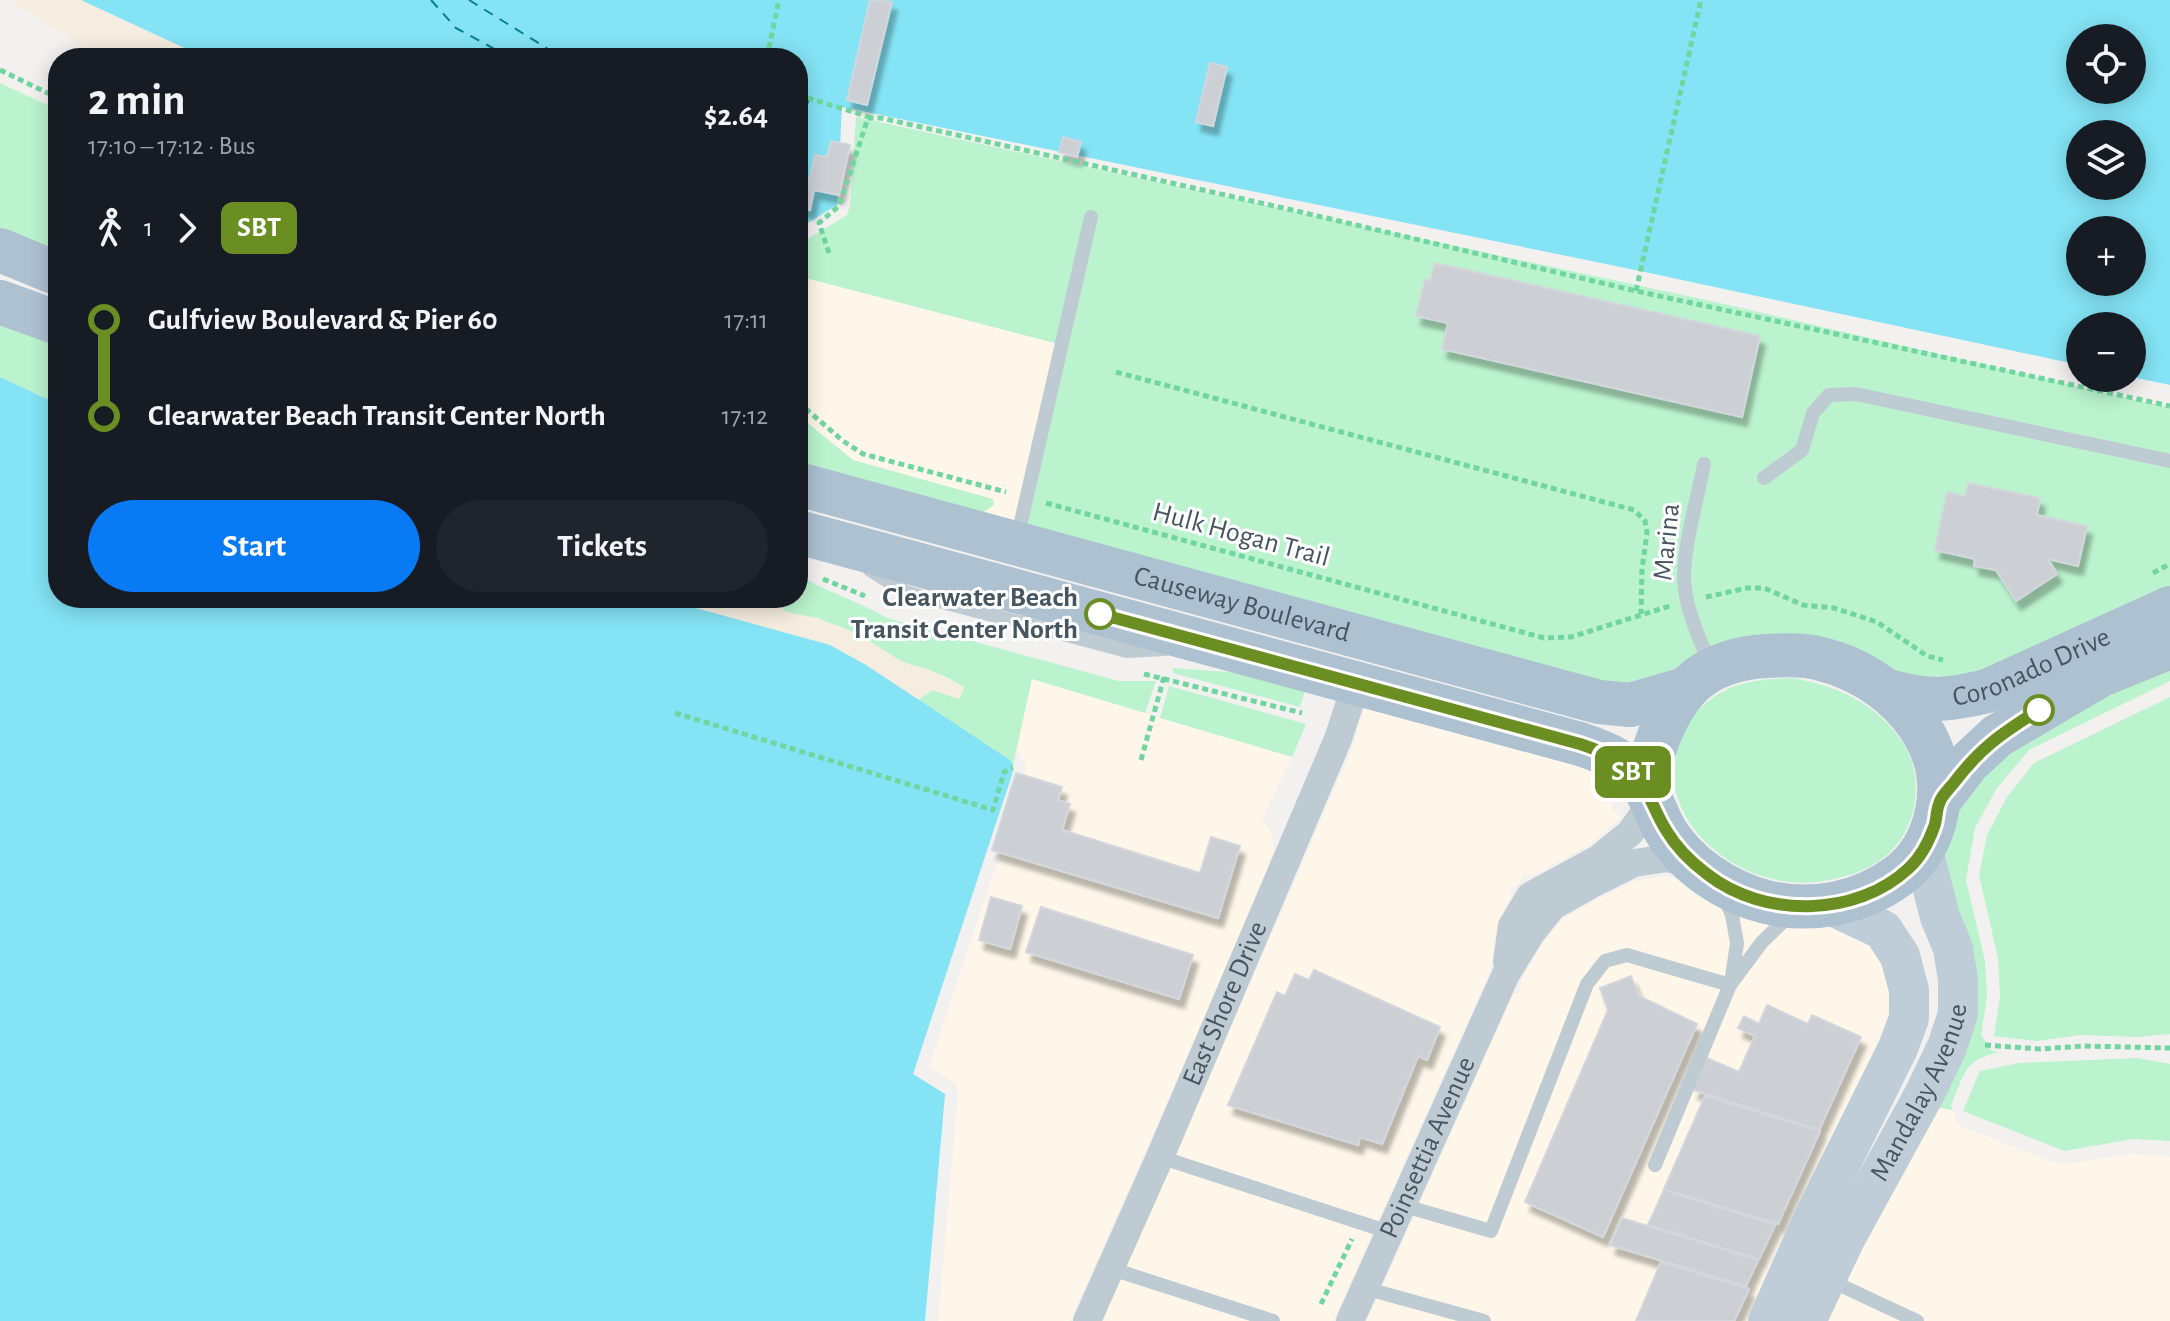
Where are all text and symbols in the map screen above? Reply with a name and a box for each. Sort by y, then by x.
map controls [2066,24,2146,392]
button: locate [2066,24,2146,104]
text: 2 min [88,79,186,123]
text: $2.64 [704,101,768,131]
button: layers [2066,120,2146,200]
text: 17:10 – 17:12 · Bus [88,133,255,159]
icon: walk [88,206,132,250]
icon: forward [165,206,209,250]
text: SBT [237,214,281,242]
text: 1 [144,215,153,241]
button: + [2066,216,2146,296]
text: Gulfview Boulevard & Pier 60 [148,305,498,335]
text: 17:11 [724,307,768,333]
button: − [2066,312,2146,392]
text: Clearwater Beach Transit Center North [148,401,606,431]
text: 17:12 [721,403,768,429]
street label: Hulk Hogan Trail [1149,498,1333,572]
button: Start [88,500,420,592]
button: Tickets [436,500,768,592]
street label: Marina [1649,502,1685,582]
street label: Causeway Boulevard [1131,562,1353,648]
place label: Clearwater Beach Transit Center North [851,584,1078,644]
marker: Clearwater Beach Transit Center North [1085,599,1115,629]
street label: Coronado Drive [1951,623,2115,712]
unlabelled marker [2024,695,2054,725]
line badge: SBT [1587,746,1679,798]
text: SBT [1611,758,1655,786]
street label: East Shore Drive [1178,918,1273,1090]
street label: Mandalay Avenue [1865,1004,1972,1186]
street label: Poinsettia Avenue [1375,1053,1481,1243]

